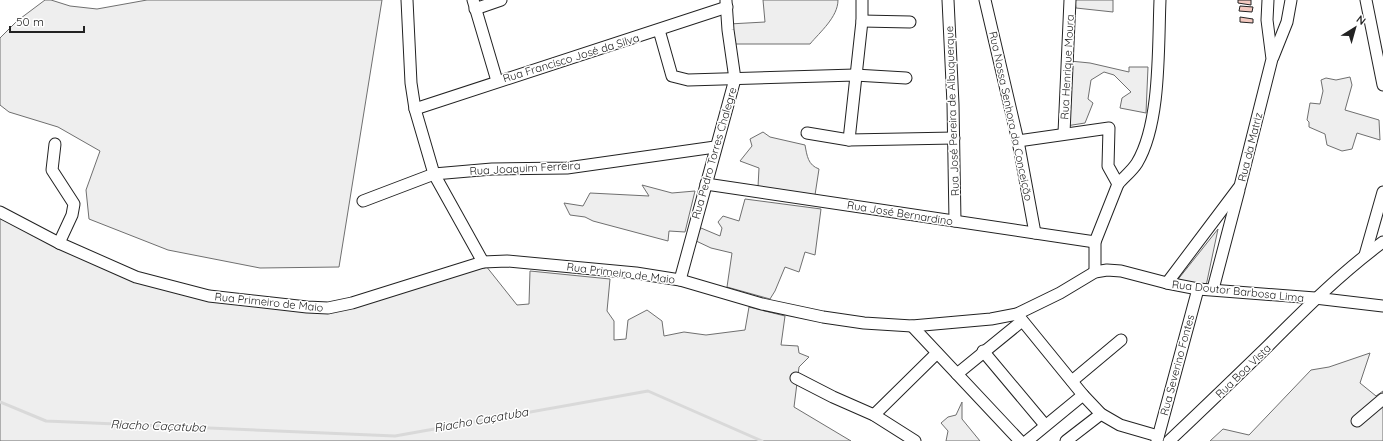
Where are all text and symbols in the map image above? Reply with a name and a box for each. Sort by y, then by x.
scale bar [10,8,84,34]
north arrow [1335,8,1375,48]
text: N [1354,12,1368,28]
text: 50 m [16,14,44,29]
street label: Rua Henrique Moura [1057,14,1077,120]
street label: Rua José Pereira de Albuquerque [942,26,962,196]
street label: Rua Nossa Senhora da Conceição [986,30,1036,202]
street label: Rua Francisco José da Silva [501,31,641,85]
street label: Rua Pedro Torres Chalegre [688,85,740,221]
street label: Rua da Matriz [1235,111,1265,183]
street label: Rua Joaquim Ferreira [469,158,581,178]
street label: Rua José Bernardino [846,198,954,228]
street label: Rua Primeiro de Maio [566,259,676,287]
street label: Rua Doutor Barbosa Lima [1171,277,1305,305]
street label: Rua Primeiro de Maio [214,289,324,315]
street label: Rua Severino Fontes [1157,313,1197,417]
street label: Rua Boa Vista [1212,341,1274,401]
water label: Riacho Caçatuba [433,404,530,435]
water label: Riacho Caçatuba [110,416,207,435]

